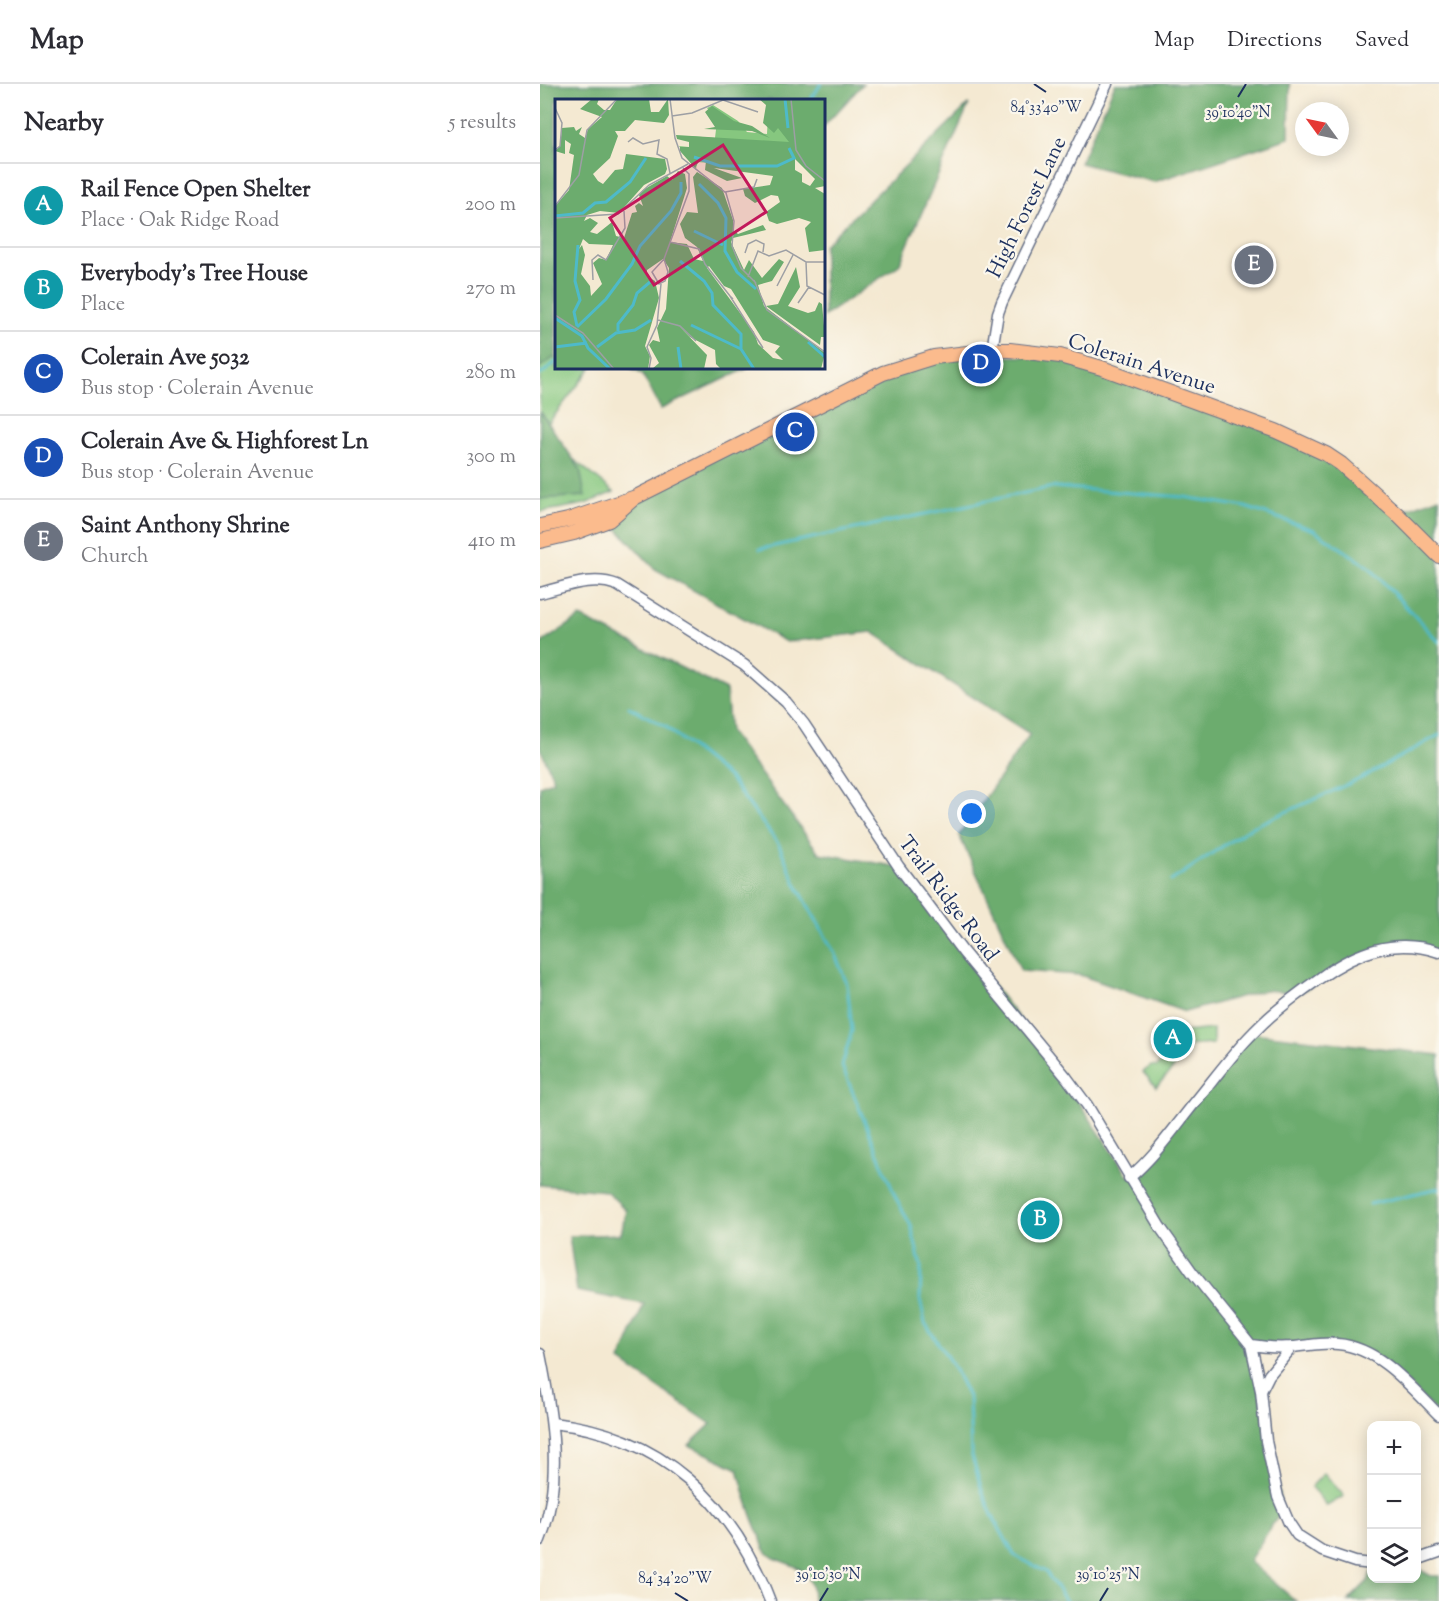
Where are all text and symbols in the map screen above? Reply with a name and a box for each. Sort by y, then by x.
text: Map [30,21,84,61]
text: Map [1154,26,1194,56]
text: Directions [1227,26,1322,56]
text: Saved [1355,26,1409,56]
text: 84°33'40"W [1010,98,1082,119]
inset map [555,99,825,369]
north arrow [1295,102,1349,156]
text: 39°10'40"N [1205,103,1271,124]
text: Nearby [24,105,104,142]
text: 5 results [449,109,516,138]
street label: High Forest Lane [981,132,1075,284]
text: Rail Fence Open Shelter [81,175,311,207]
text: A [35,191,52,220]
text: 200 m [465,191,516,220]
text: Place · Oak Ridge Road [81,207,279,236]
pin: E [1234,242,1274,288]
text: Everybody's Tree House [81,259,308,291]
text: B [37,275,50,304]
text: 270 m [466,275,516,304]
text: Place [81,291,125,320]
street label: Colerain Avenue [1064,327,1219,403]
pin: D [962,342,1000,386]
text: Colerain Ave 5032 [81,343,249,375]
text: C [35,359,52,388]
text: 280 m [465,359,516,388]
text: Bus stop · Colerain Avenue [81,375,314,404]
pin: C [776,410,814,454]
text: Colerain Ave & Highforest Ln [81,427,369,459]
text: D [36,443,51,472]
text: 300 m [466,443,516,472]
text: Bus stop · Colerain Avenue [81,459,314,488]
text: Saint Anthony Shrine [81,511,290,543]
text: E [37,527,50,556]
text: 410 m [468,527,516,556]
text: Church [81,543,148,572]
your location [957,799,986,828]
street label: Trail Ridge Road [890,830,1005,969]
pin: A [1154,1016,1192,1062]
pin: B [1020,1198,1060,1242]
map controls [1367,1421,1421,1583]
button: + [1367,1421,1421,1475]
button: − [1367,1475,1421,1529]
button: layers [1367,1529,1421,1583]
text: 39°10'30"N [795,1565,861,1586]
text: 39°10'25"N [1076,1565,1140,1586]
text: 84°34'20"W [638,1569,712,1590]

